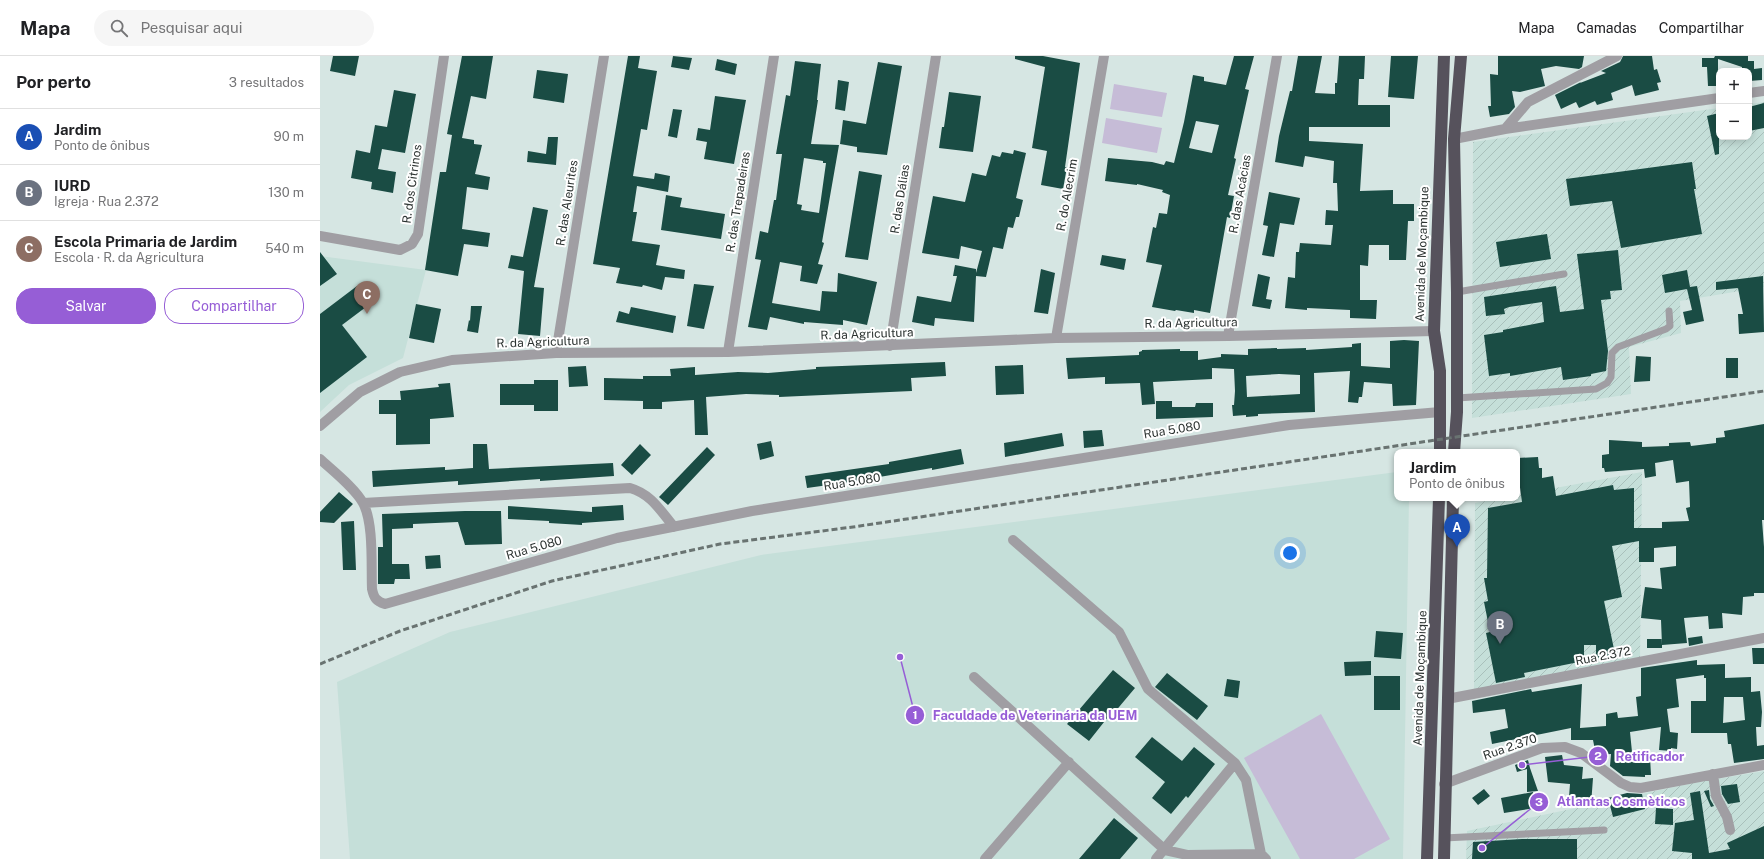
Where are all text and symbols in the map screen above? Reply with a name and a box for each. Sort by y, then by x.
search box [94,10,374,46]
text: Mapa [20,17,70,39]
icon: search [108,17,130,39]
text: Pesquisar aqui [140,19,242,36]
text: Mapa [1518,20,1554,36]
text: Camadas [1576,20,1637,36]
text: Compartilhar [1659,20,1744,36]
map controls [1716,68,1752,140]
button: + [1716,68,1752,104]
text: Por perto [16,72,91,92]
text: 3 resultados [229,75,304,90]
button: − [1716,104,1752,140]
text: Jardim [54,121,101,138]
text: A [24,129,34,144]
text: 90 m [274,129,304,144]
text: Ponto de ônibus [54,138,150,153]
street label: R. dos Citrinos [400,144,424,224]
street label: R. das Trepadeiras [723,150,753,254]
street label: R. das Acácias [1226,154,1254,234]
street label: R. do Alecrim [1054,158,1080,232]
street label: R. das Aleurites [553,159,581,247]
street label: R. das Dálias [888,163,912,235]
text: IURD [54,177,91,194]
text: B [25,185,33,200]
text: 130 m [268,185,304,200]
street label: Avenida de Moçambique [1413,186,1431,322]
text: Igreja · Rua 2.372 [54,194,159,209]
text: Escola Primaria de Jardim [54,233,237,250]
text: C [24,241,34,256]
text: 540 m [265,241,304,256]
text: Escola · R. da Agricultura [54,250,204,265]
pin: C [354,281,380,314]
button: Salvar [16,288,156,324]
button: Compartilhar [164,288,304,324]
street label: R. da Agricultura [1144,315,1238,331]
street label: R. da Agricultura [820,325,914,343]
street label: R. da Agricultura [496,333,590,351]
street label: Rua 5.080 [1143,419,1201,441]
popup [1394,449,1520,501]
text: Jardim [1409,459,1456,476]
street label: Rua 5.080 [823,471,881,493]
text: Ponto de ônibus [1409,476,1505,491]
pin: A [1444,514,1470,547]
street label: Rua 5.080 [505,533,563,563]
your location [1280,543,1300,563]
street label: Avenida de Moçambique [1411,610,1429,746]
pin: B [1487,611,1513,644]
street label: Rua 2.372 [1574,644,1632,668]
callout: Faculdade de Veterinária da UEM [905,703,1146,728]
text: 1 [912,708,918,722]
text: Faculdade de Veterinária da UEM [933,708,1137,723]
street label: Rua 2.370 [1481,731,1539,763]
callout: Retificador [1588,744,1692,769]
text: 2 [1594,749,1602,763]
text: Retificador [1616,749,1685,764]
callout: Atlantas Cosmèticos [1529,789,1694,814]
text: Atlantas Cosmèticos [1557,794,1685,809]
text: 3 [1535,795,1543,809]

